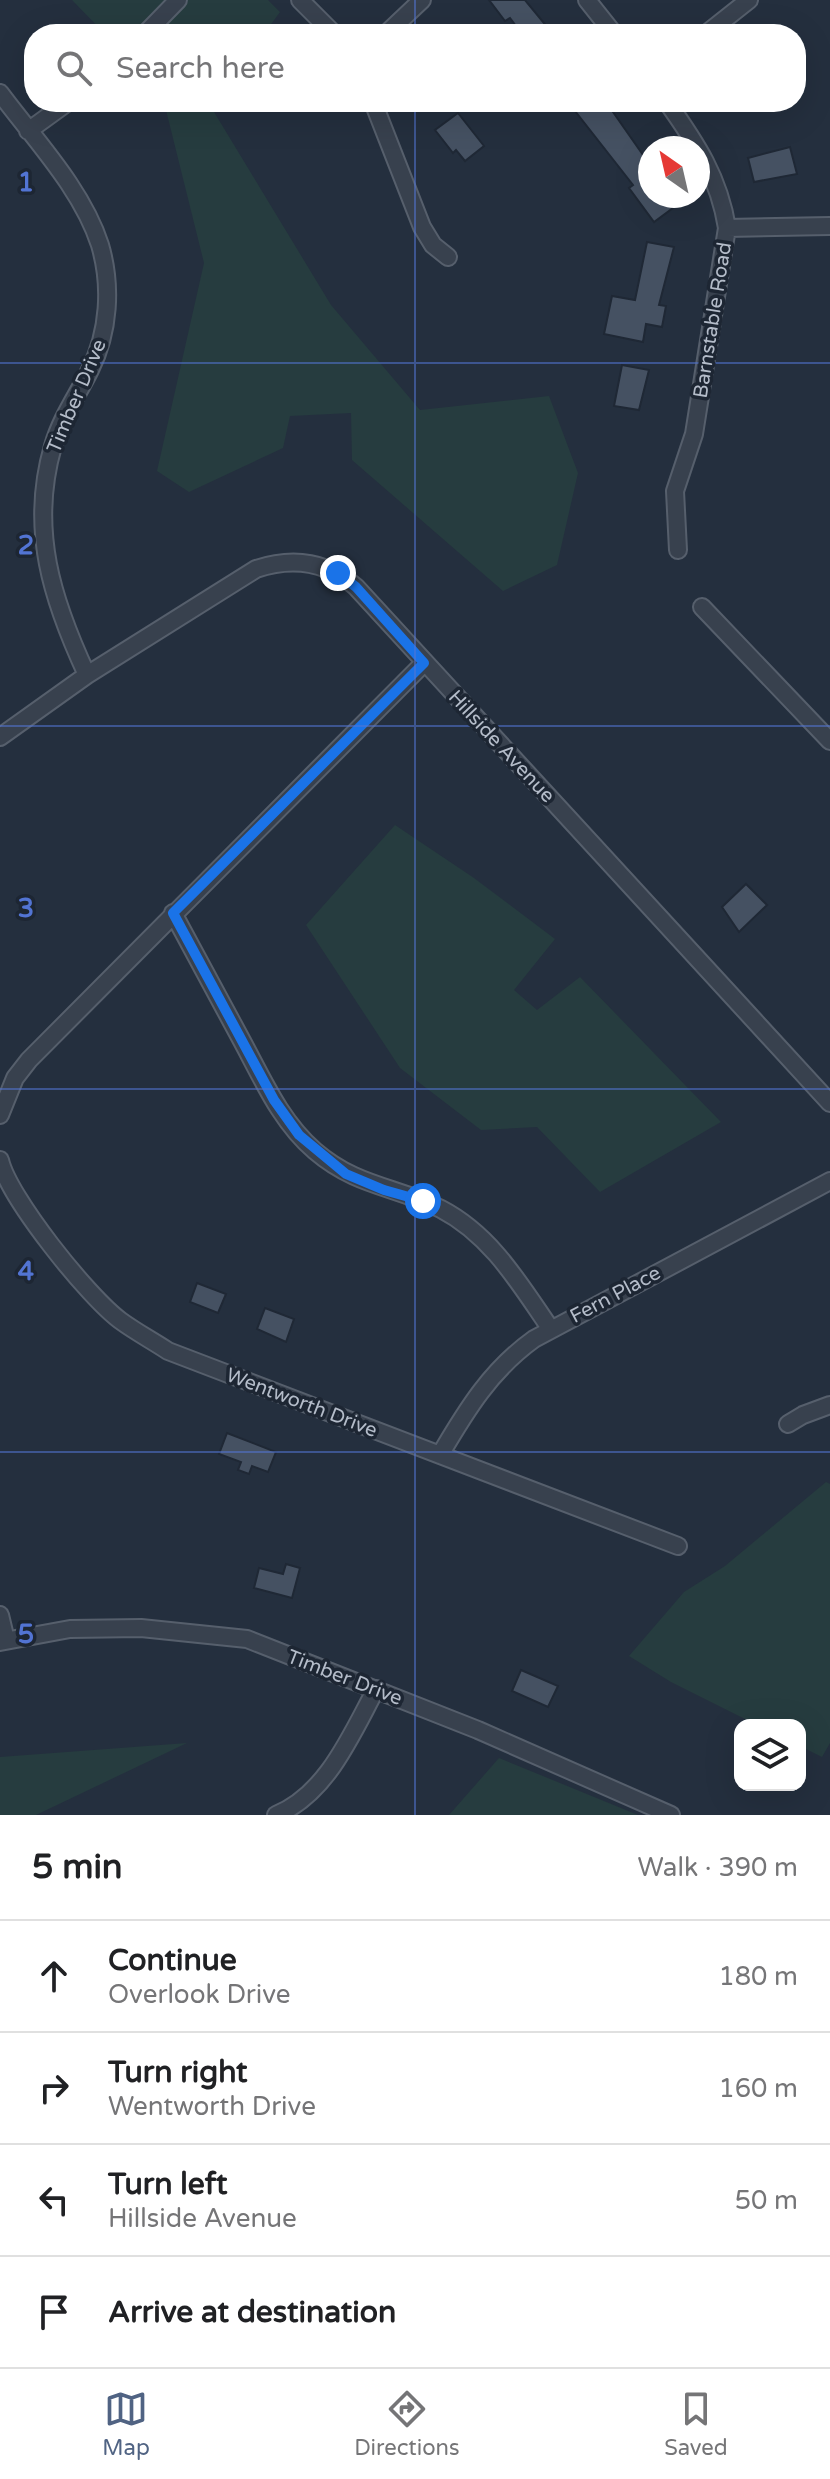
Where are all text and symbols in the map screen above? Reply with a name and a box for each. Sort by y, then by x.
search box [24,24,806,112]
icon: search [52,46,96,90]
text: Search here [116,50,285,87]
north arrow [638,136,710,208]
text: 1 [18,167,34,198]
street label: Barnstable Road [689,240,737,400]
street label: Timber Drive [42,336,112,457]
text: 2 [18,530,34,561]
route end [320,555,356,591]
street label: Hillside Avenue [443,685,560,808]
text: 3 [18,893,34,924]
route start [405,1183,441,1219]
text: 4 [18,1256,34,1287]
street label: Fern Place [566,1261,665,1329]
street label: Wentworth Drive [223,1363,381,1443]
text: 5 [18,1619,34,1650]
street label: Timber Drive [284,1645,406,1711]
map controls [734,1719,806,1791]
button: layers [734,1719,806,1791]
text: 5 min [32,1847,123,1888]
text: Walk · 390 m [638,1852,798,1883]
text: Continue [108,1942,237,1979]
icon: ahead [32,1954,76,1998]
text: 180 m [718,1961,798,1992]
text: Overlook Drive [108,1979,290,2010]
text: Turn right [108,2054,248,2091]
icon: right [32,2066,76,2110]
text: 160 m [718,2073,798,2104]
text: Wentworth Drive [108,2091,316,2122]
text: Turn left [108,2166,227,2203]
icon: left [32,2178,76,2222]
text: 50 m [735,2185,798,2216]
text: Hillside Avenue [108,2203,297,2234]
icon: arrive [32,2290,76,2334]
text: Arrive at destination [108,2294,396,2331]
tab: Map [102,2387,150,2461]
tab: Directions [354,2387,460,2461]
tab: Saved [664,2387,728,2461]

